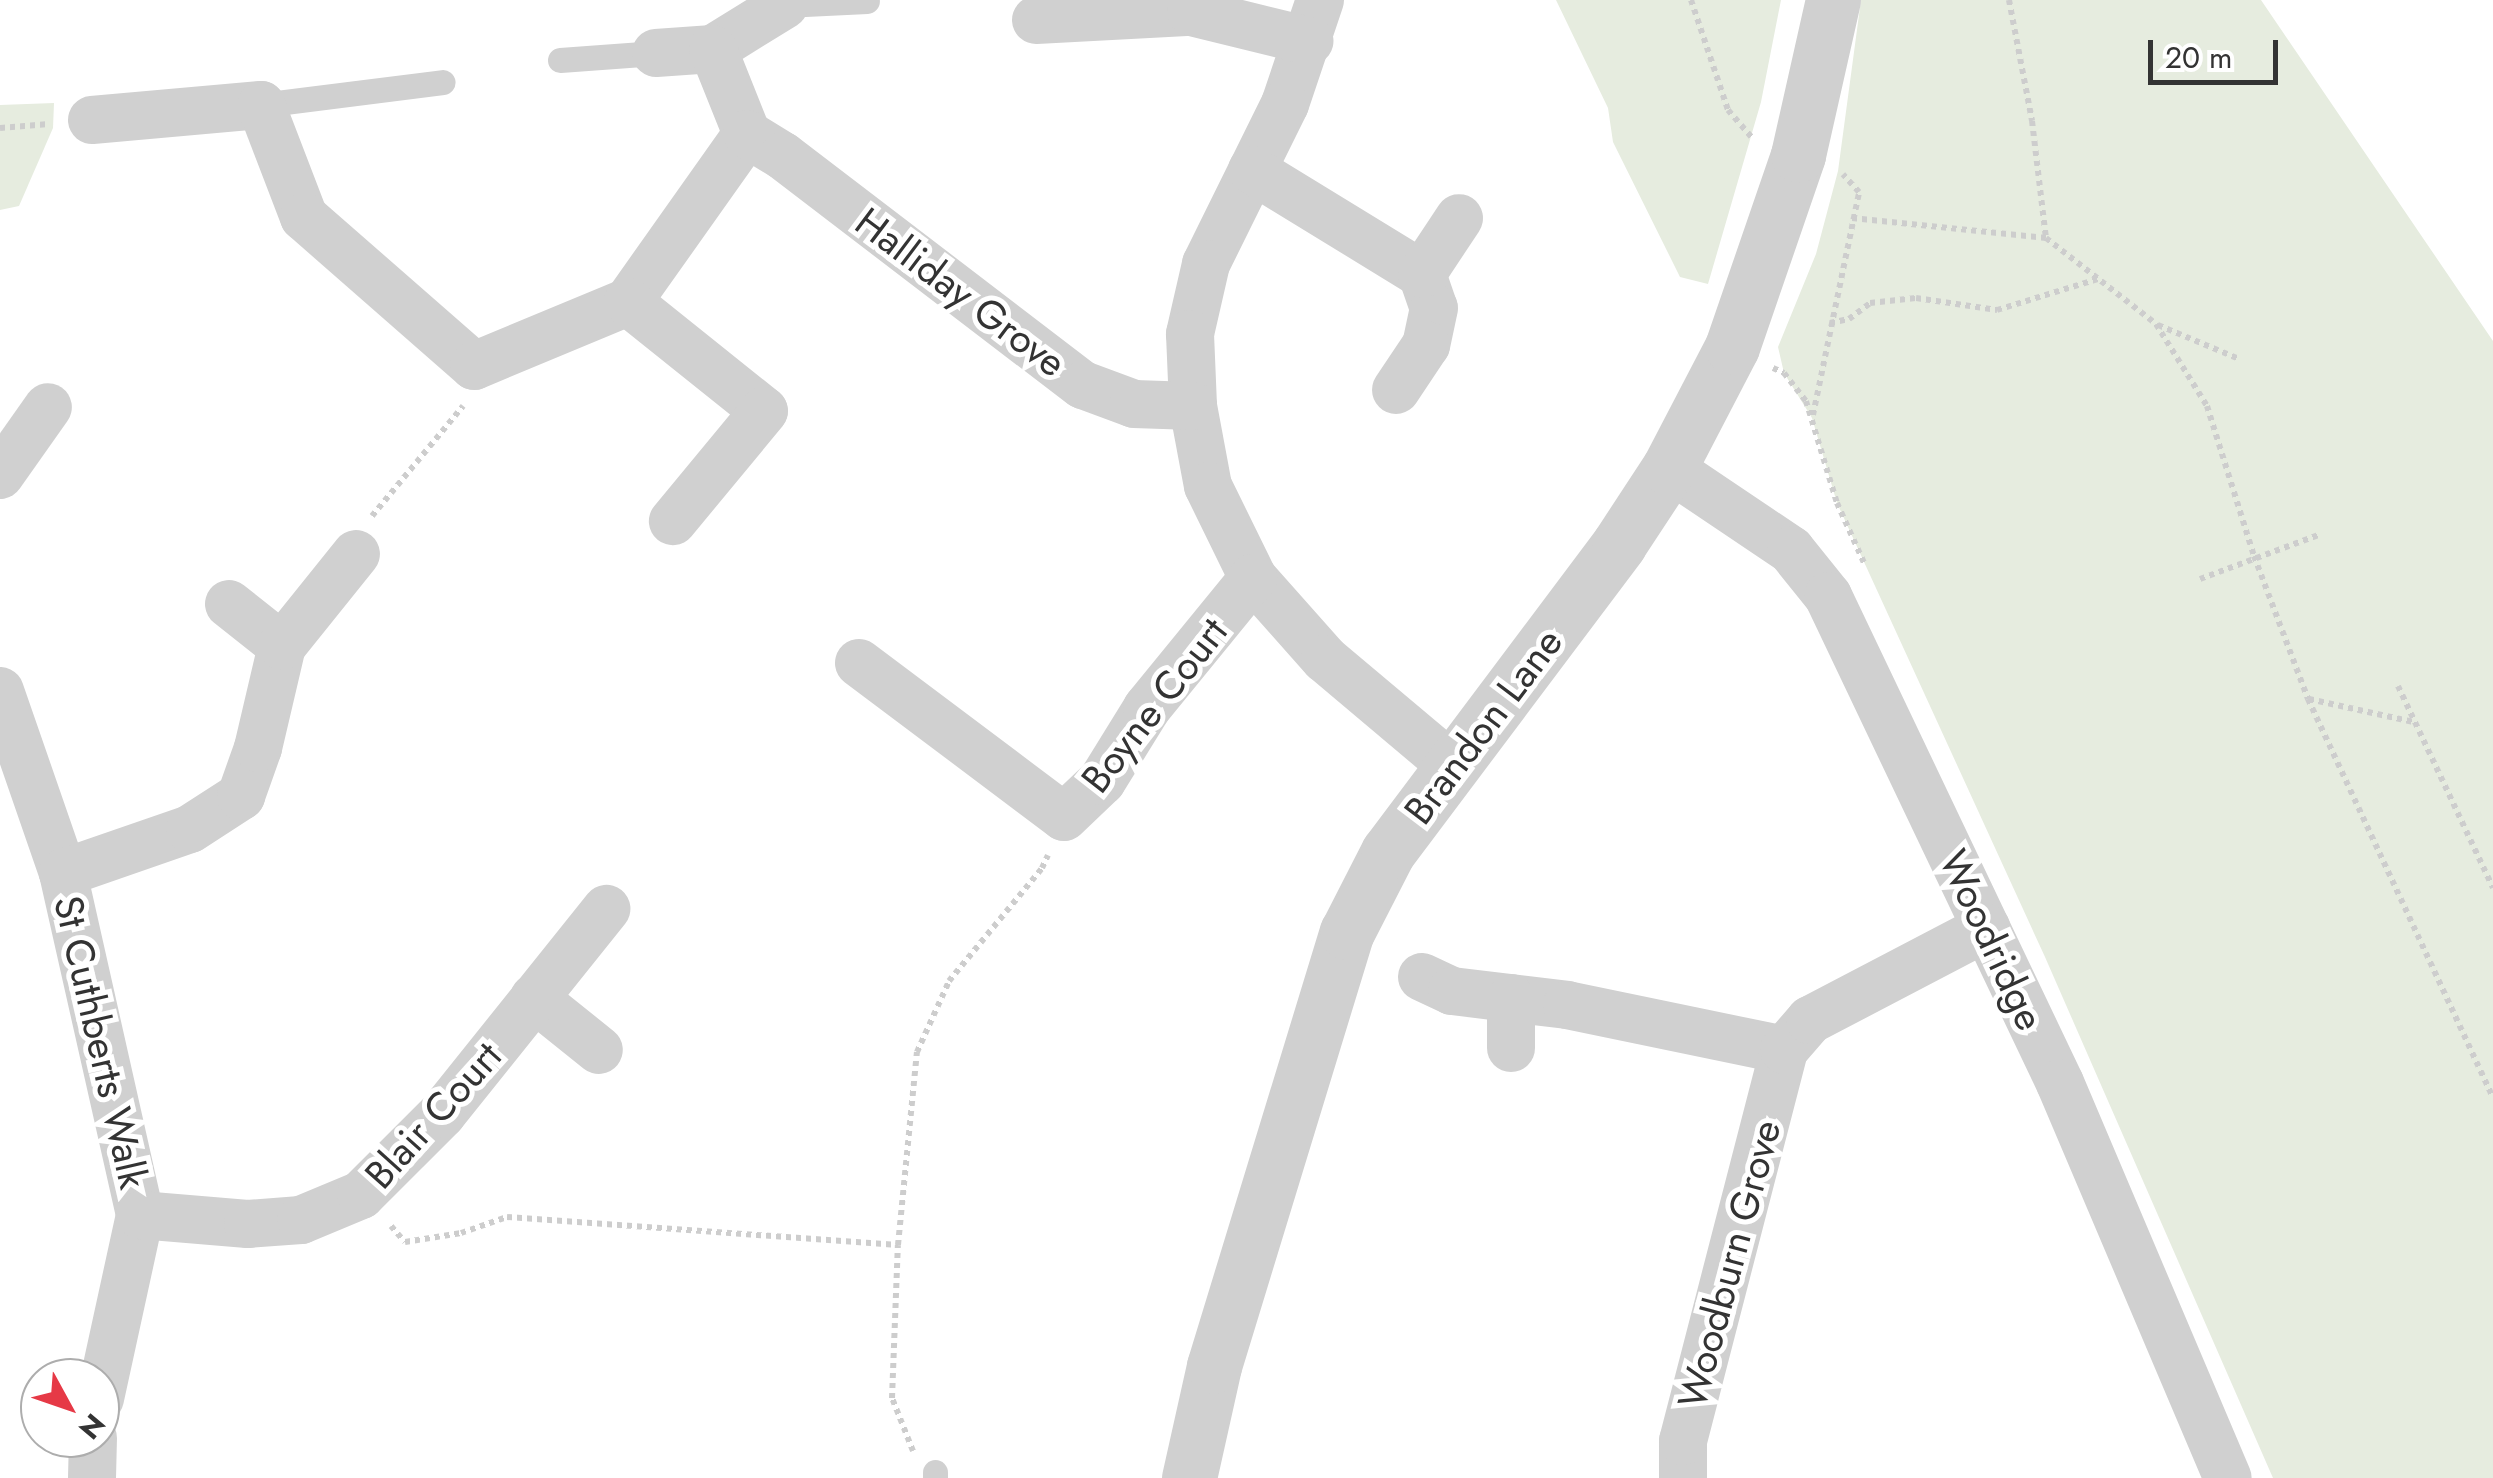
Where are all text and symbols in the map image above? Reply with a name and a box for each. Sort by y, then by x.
scale bar [2153,20,2283,82]
text: 20 m [2165,36,2232,79]
street label: Halliday Grove [846,197,1076,387]
street label: Boyne Court [1071,608,1237,802]
street label: Brandon Lane [1394,619,1572,833]
street label: Woodridge [1929,842,2055,1038]
street label: St Cuthberts Walk [44,891,158,1193]
street label: Blair Court [355,1032,511,1198]
street label: Woodburn Grove [1667,1115,1791,1413]
north arrow [20,1358,120,1458]
text: N [69,1405,115,1448]

